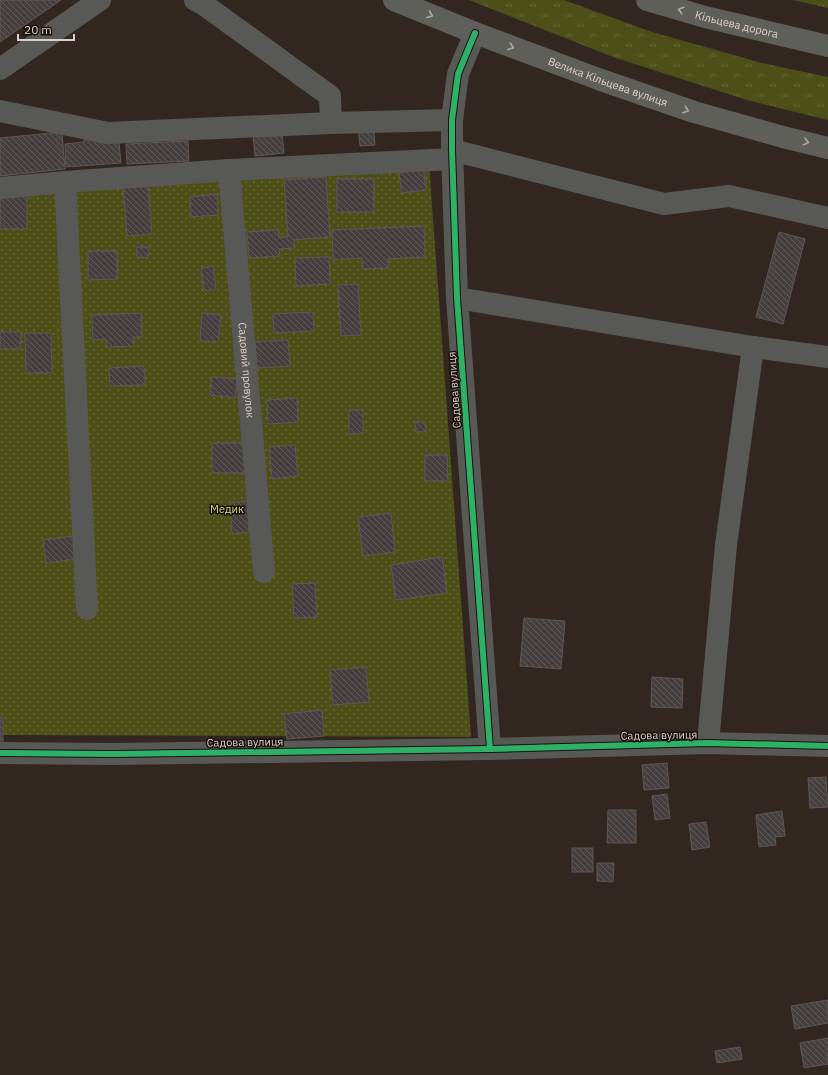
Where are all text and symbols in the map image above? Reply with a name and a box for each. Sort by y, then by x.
one-way arrow [678,6,685,15]
street label: Кільцева дорога [694,7,780,41]
one-way arrow [425,10,433,18]
scale bar [18,16,74,42]
text: 20 m [24,22,52,37]
one-way arrow [508,42,515,50]
street label: Велика Кільцева вулиця [546,54,670,109]
one-way arrow [683,105,690,113]
one-way arrow [802,138,809,146]
street label: Садовий провулок [235,322,258,419]
street label: Садова вулиця [444,351,464,429]
park label: Медик [210,502,244,516]
street label: Садова вулиця [620,727,698,743]
street label: Садова вулиця [206,734,284,750]

